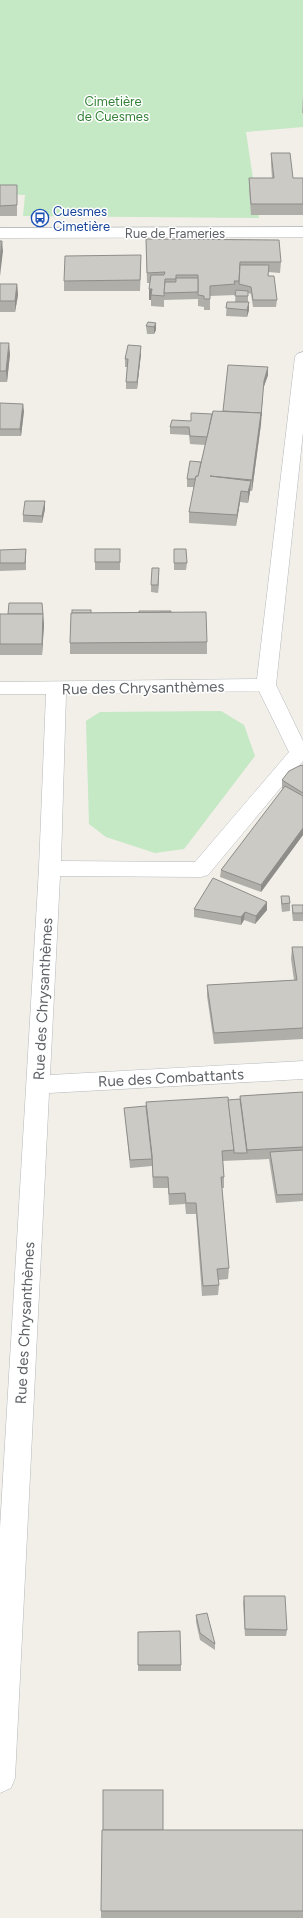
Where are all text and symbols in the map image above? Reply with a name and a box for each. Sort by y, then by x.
park label: Cimetière de Cuesmes [77,94,149,124]
place label: Cuesmes Cimetière [53,204,110,234]
bus stop icon: Cuesmes Cimetière [30,208,50,228]
street label: Rue de Frameries [125,226,225,241]
street label: Rue des Chrysanthèmes [62,678,224,698]
street label: Rue des Chrysanthèmes [30,917,56,1081]
street label: Rue des Combattants [98,1065,244,1091]
street label: Rue des Chrysanthèmes [12,1241,38,1405]

